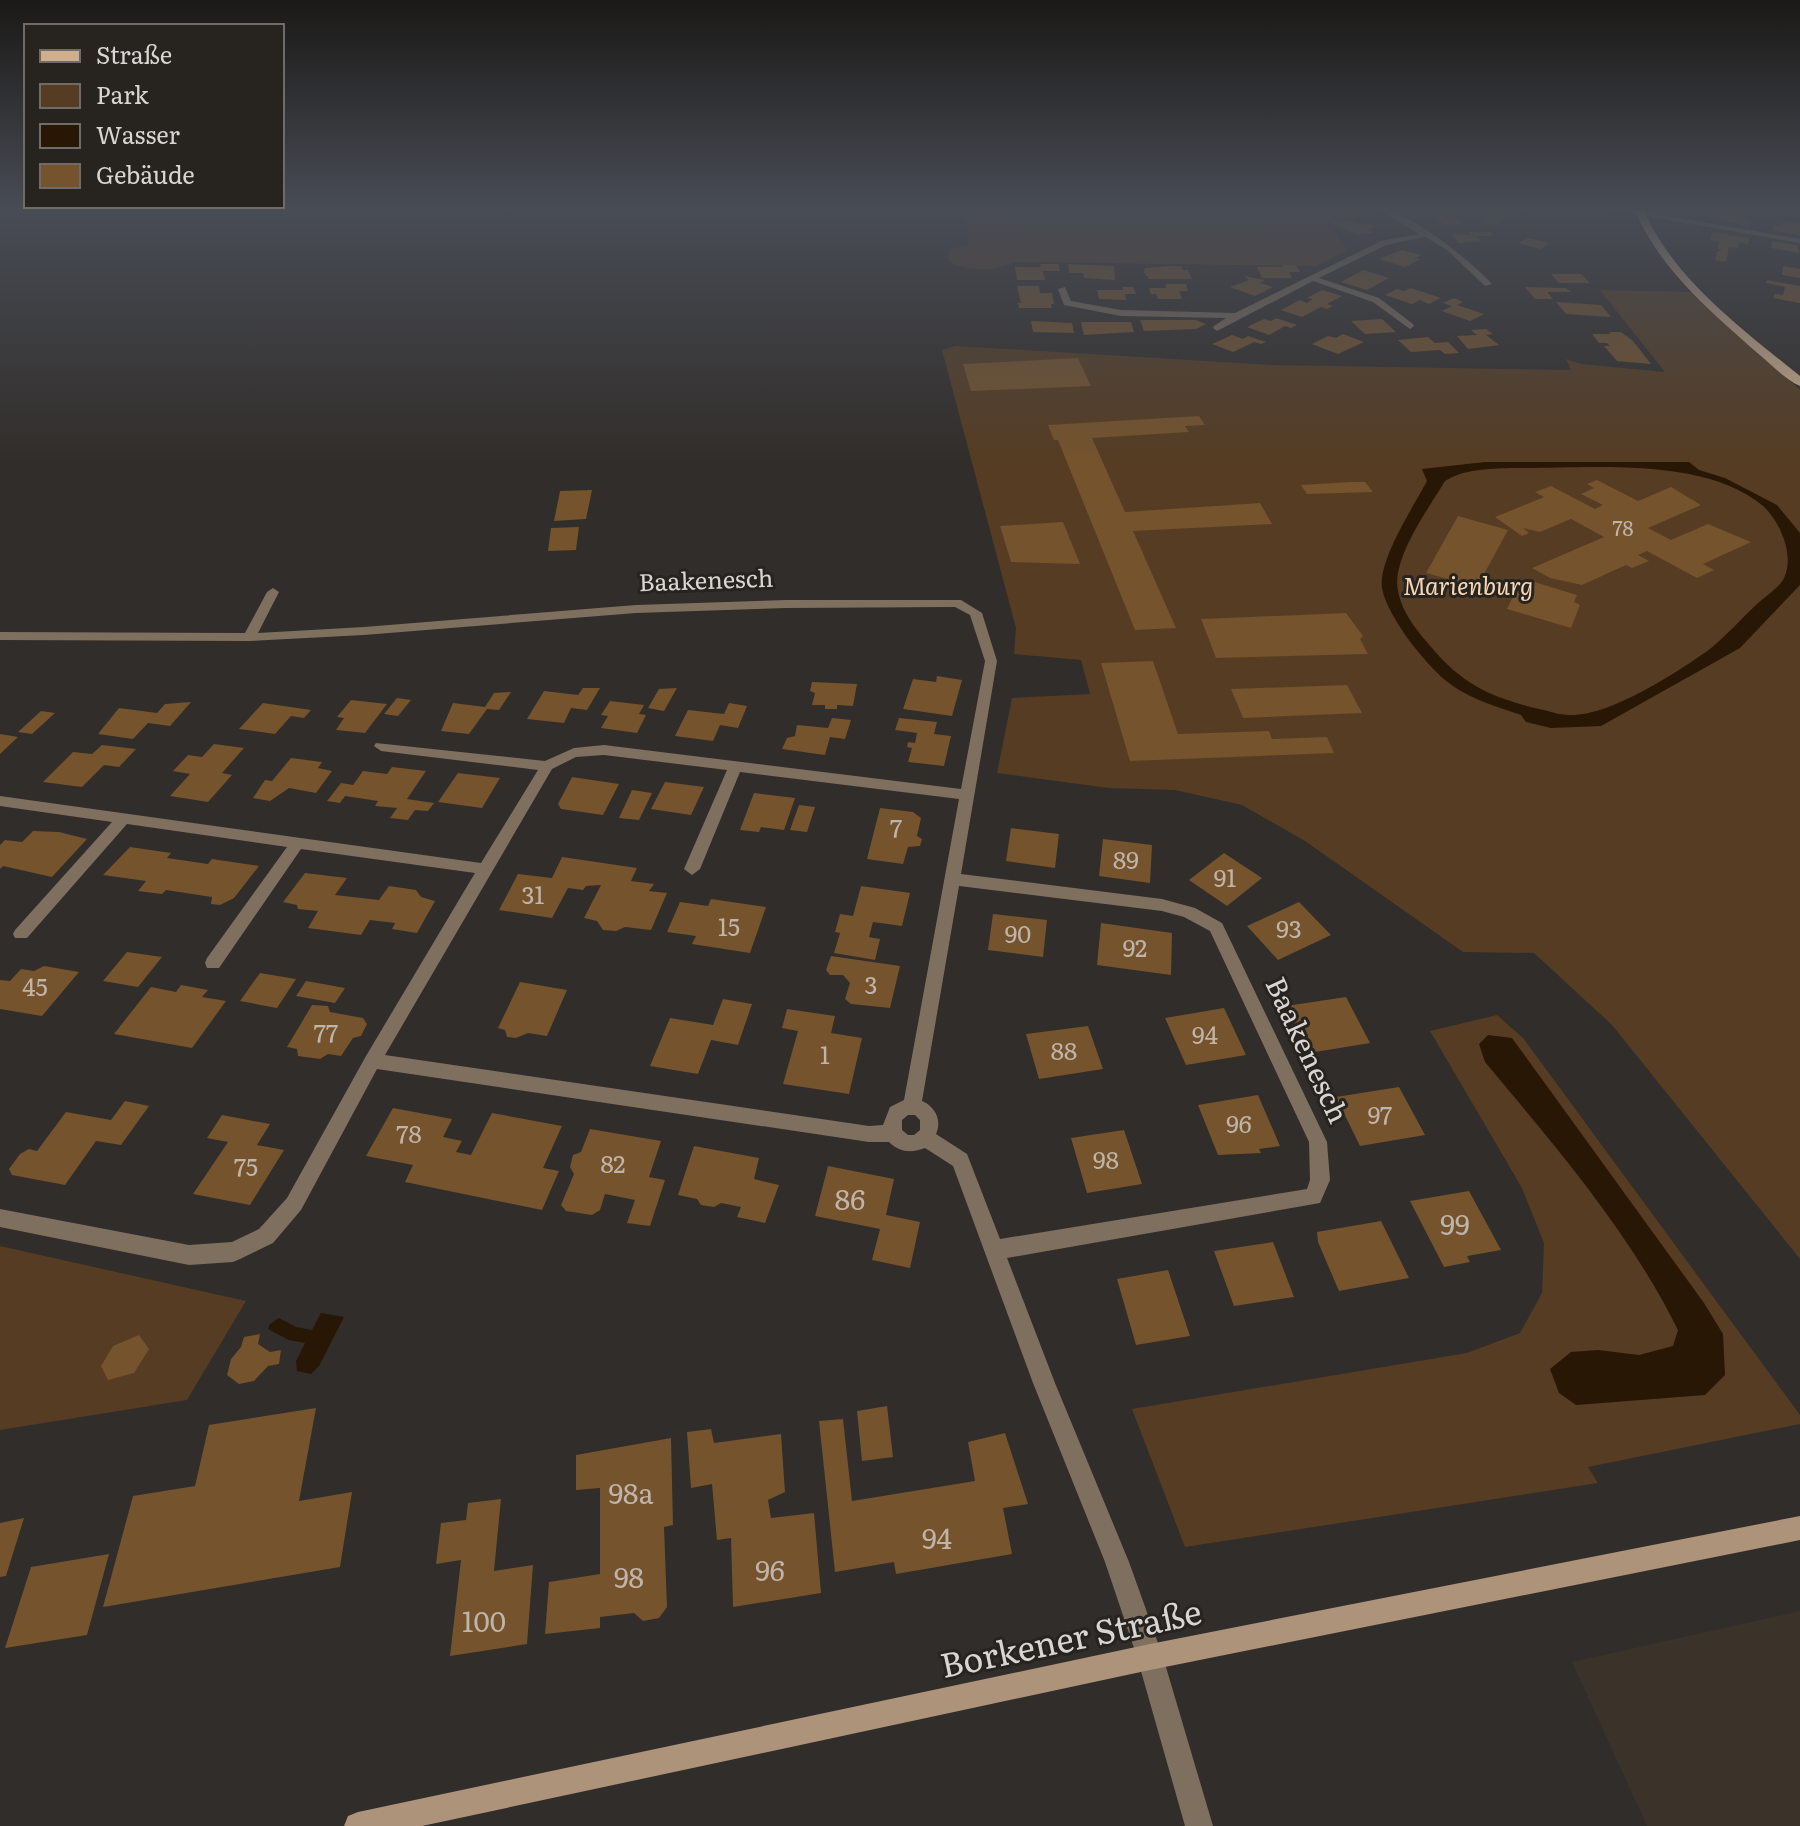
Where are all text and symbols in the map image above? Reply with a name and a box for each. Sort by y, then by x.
legend [24,24,284,208]
text: Straße [96,36,172,71]
text: Park [96,76,149,111]
text: Wasser [96,116,180,151]
text: Gebäude [96,156,195,191]
house number: 78 [1612,512,1634,542]
street label: Baakenesch [638,559,774,598]
park label: Marienburg [1403,567,1533,602]
house number: 7 [890,809,902,844]
house number: 89 [1113,841,1139,876]
house number: 91 [1214,859,1236,894]
house number: 31 [522,876,545,911]
house number: 15 [718,908,740,943]
house number: 93 [1276,910,1302,945]
house number: 90 [1005,915,1031,950]
house number: 92 [1123,929,1147,964]
house number: 3 [864,966,878,1001]
house number: 45 [22,968,48,1003]
street label: Baakenesch [1257,969,1361,1129]
house number: 77 [314,1014,338,1049]
house number: 94 [1192,1016,1218,1051]
house number: 88 [1051,1032,1077,1067]
house number: 1 [820,1036,830,1071]
house number: 97 [1368,1096,1392,1131]
house number: 96 [1226,1105,1252,1140]
house number: 78 [396,1115,422,1150]
house number: 98 [1093,1141,1119,1176]
house number: 82 [600,1145,626,1180]
house number: 75 [234,1148,258,1183]
house number: 86 [835,1177,865,1219]
house number: 99 [1440,1202,1470,1244]
house number: 98a [608,1471,654,1513]
house number: 94 [922,1516,952,1558]
house number: 96 [755,1548,785,1590]
house number: 98 [614,1555,644,1597]
street label: Borkener Straße [935,1584,1206,1688]
house number: 100 [462,1599,506,1641]

